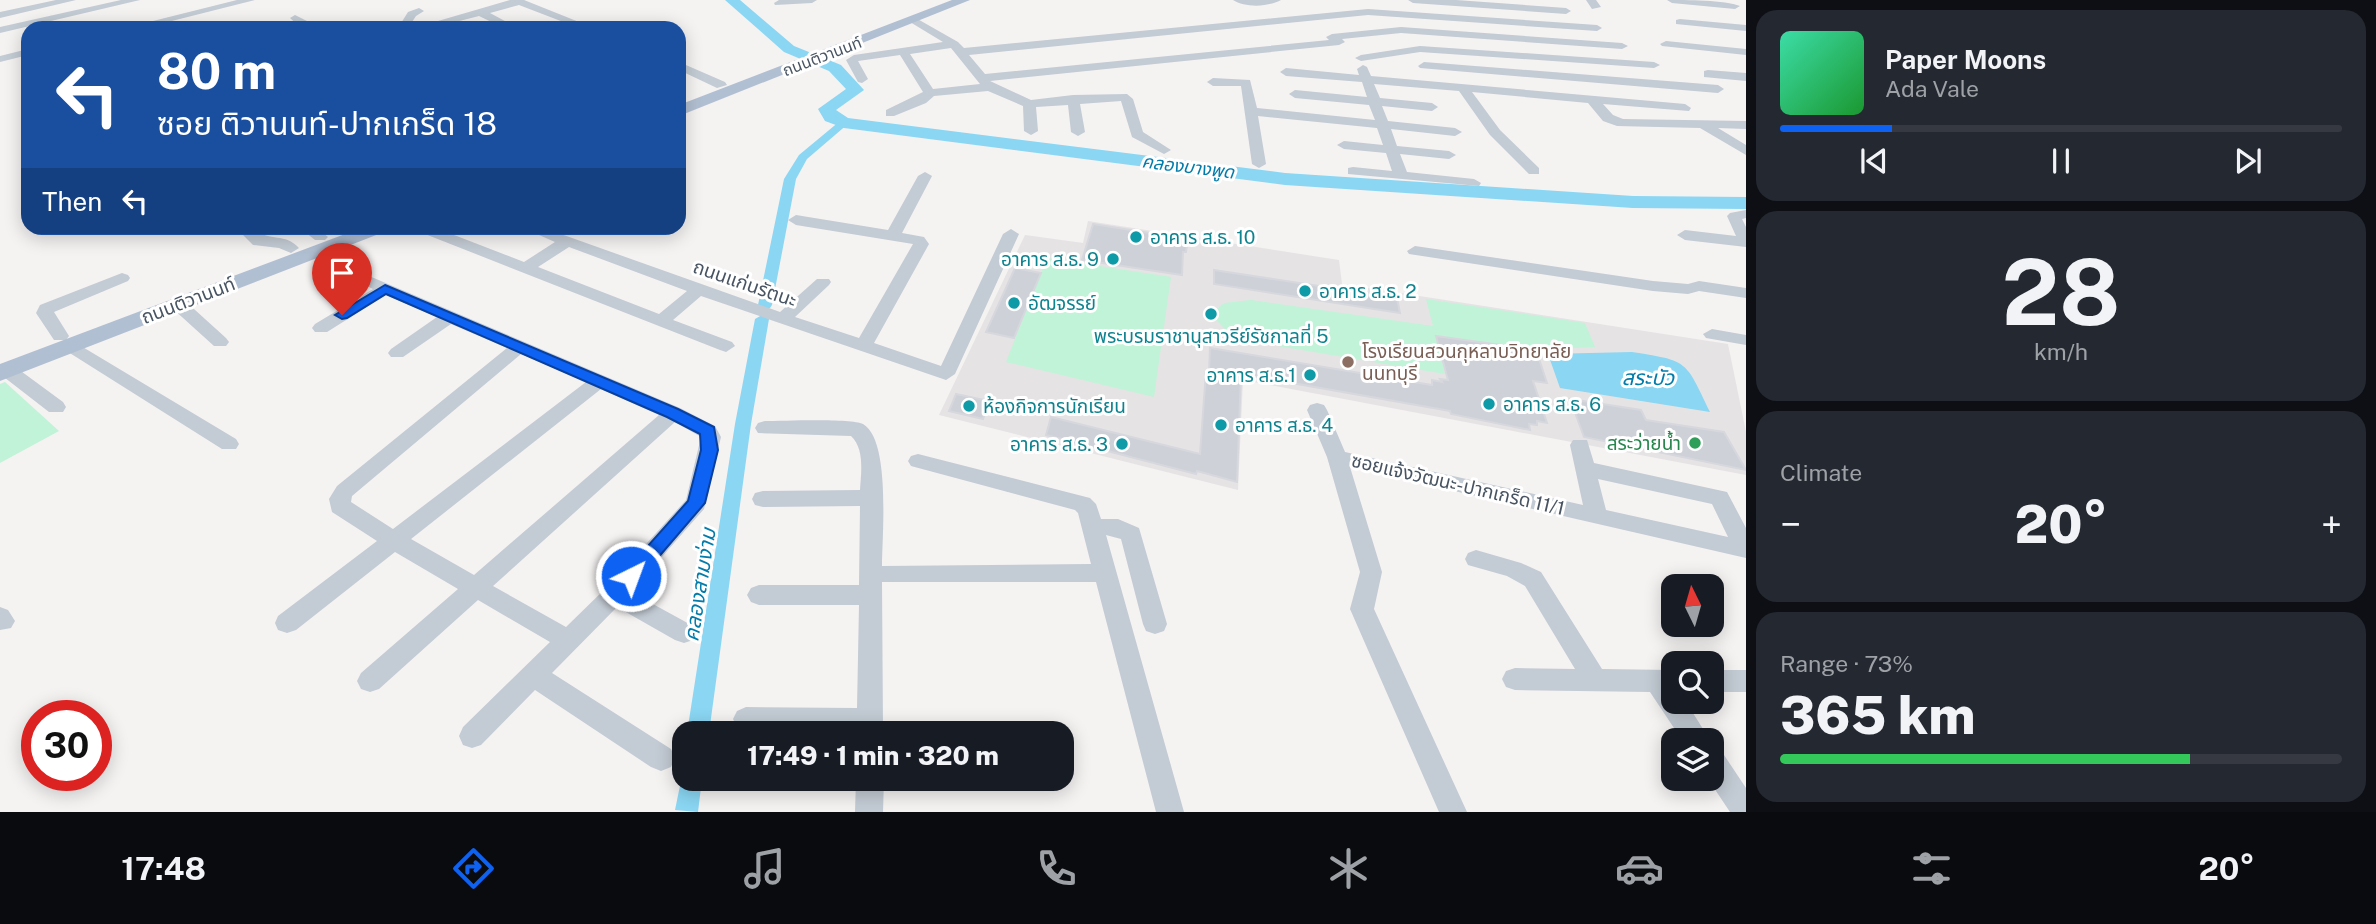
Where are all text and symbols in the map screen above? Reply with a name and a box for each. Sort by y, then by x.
street label: ถนนติวานนท์ [780,33,864,80]
text: 80 m [157,42,276,100]
text: Paper Moons [1885,44,2046,75]
icon: left [42,49,133,140]
text: Ada Vale [1885,75,1979,102]
text: ซอย ติวานนท์-ปากเกร็ด 18 [157,105,497,142]
icon: previous [1855,142,1893,180]
icon: pause [2042,142,2080,180]
icon: next [2229,142,2267,180]
water label: คลองบางพูด [1141,150,1236,184]
icon: left [116,182,154,220]
text: Then [42,186,102,217]
place label: อาคาร ส.ธ. 10 [1150,226,1256,248]
marker: อาคาร ส.ธ. 10 [1128,229,1144,245]
text: 28 [2002,239,2120,345]
pin [312,243,372,315]
place label: อาคาร ส.ธ. 9 [1001,248,1099,270]
marker: อาคาร ส.ธ. 9 [1105,251,1121,267]
icon: arrive [323,254,361,292]
street label: ถนนแก่นรัตนะ [690,255,800,311]
street label: ถนนติวานนท์ [138,272,238,328]
place label: อาคาร ส.ธ. 2 [1319,280,1416,302]
marker: อาคาร ส.ธ. 2 [1297,283,1313,299]
place label: อัฒจรรย์ [1028,292,1096,314]
marker: อัฒจรรย์ [1006,295,1022,311]
marker: พระบรมราชานุสาวรีย์รัชกาลที่ 5 [1203,306,1219,322]
place label: พระบรมราชานุสาวรีย์รัชกาลที่ 5 [1094,323,1328,348]
text: km/h [2034,338,2088,365]
place label: โรงเรียนสวนกุหลาบวิทยาลัย นนทบุรี [1362,340,1571,385]
marker: โรงเรียนสวนกุหลาบวิทยาลัย นนทบุรี [1340,354,1356,370]
place label: อาคาร ส.ธ.1 [1207,364,1296,386]
water label: สระบัว [1622,365,1675,390]
marker: อาคาร ส.ธ.1 [1302,367,1318,383]
place label: อาคาร ส.ธ. 6 [1503,393,1601,415]
place label: ห้องกิจการนักเรียน [983,395,1126,417]
marker: อาคาร ส.ธ. 6 [1481,396,1497,412]
marker: ห้องกิจการนักเรียน [961,398,977,414]
place label: อาคาร ส.ธ. 4 [1235,414,1333,436]
marker: อาคาร ส.ธ. 4 [1213,417,1229,433]
place label: สระว่ายน้ำ [1607,430,1681,454]
place label: อาคาร ส.ธ. 3 [1010,433,1108,455]
marker: สระว่ายน้ำ [1687,435,1703,451]
marker: อาคาร ส.ธ. 3 [1114,436,1130,452]
street label: ซอยแจ้งวัฒนะ-ปากเกร็ด 11/1 [1349,449,1567,519]
text: Climate [1780,459,1862,486]
text: 20° [2014,494,2108,555]
text: − [1780,502,1801,547]
text: + [2321,502,2342,547]
water label: คลองสามง่าม [678,524,721,643]
position arrow [594,539,668,613]
north arrow [1661,574,1724,637]
map controls [1661,574,1724,791]
text: Range · 73% [1780,650,1913,677]
button: search [1661,651,1724,714]
text: 365 km [1780,685,1976,746]
speed limit sign: 30 [21,700,112,791]
button: layers [1661,728,1724,791]
text: 17:49 · 1 min · 320 m [747,740,999,771]
icon: directions [449,844,498,893]
icon: music [740,844,789,893]
icon: phone [1032,844,1081,893]
icon: climate [1324,844,1373,893]
icon: car [1615,844,1664,893]
icon: filters [1907,844,1956,893]
text: 17:48 [121,850,206,887]
text: 20° [2199,850,2255,887]

